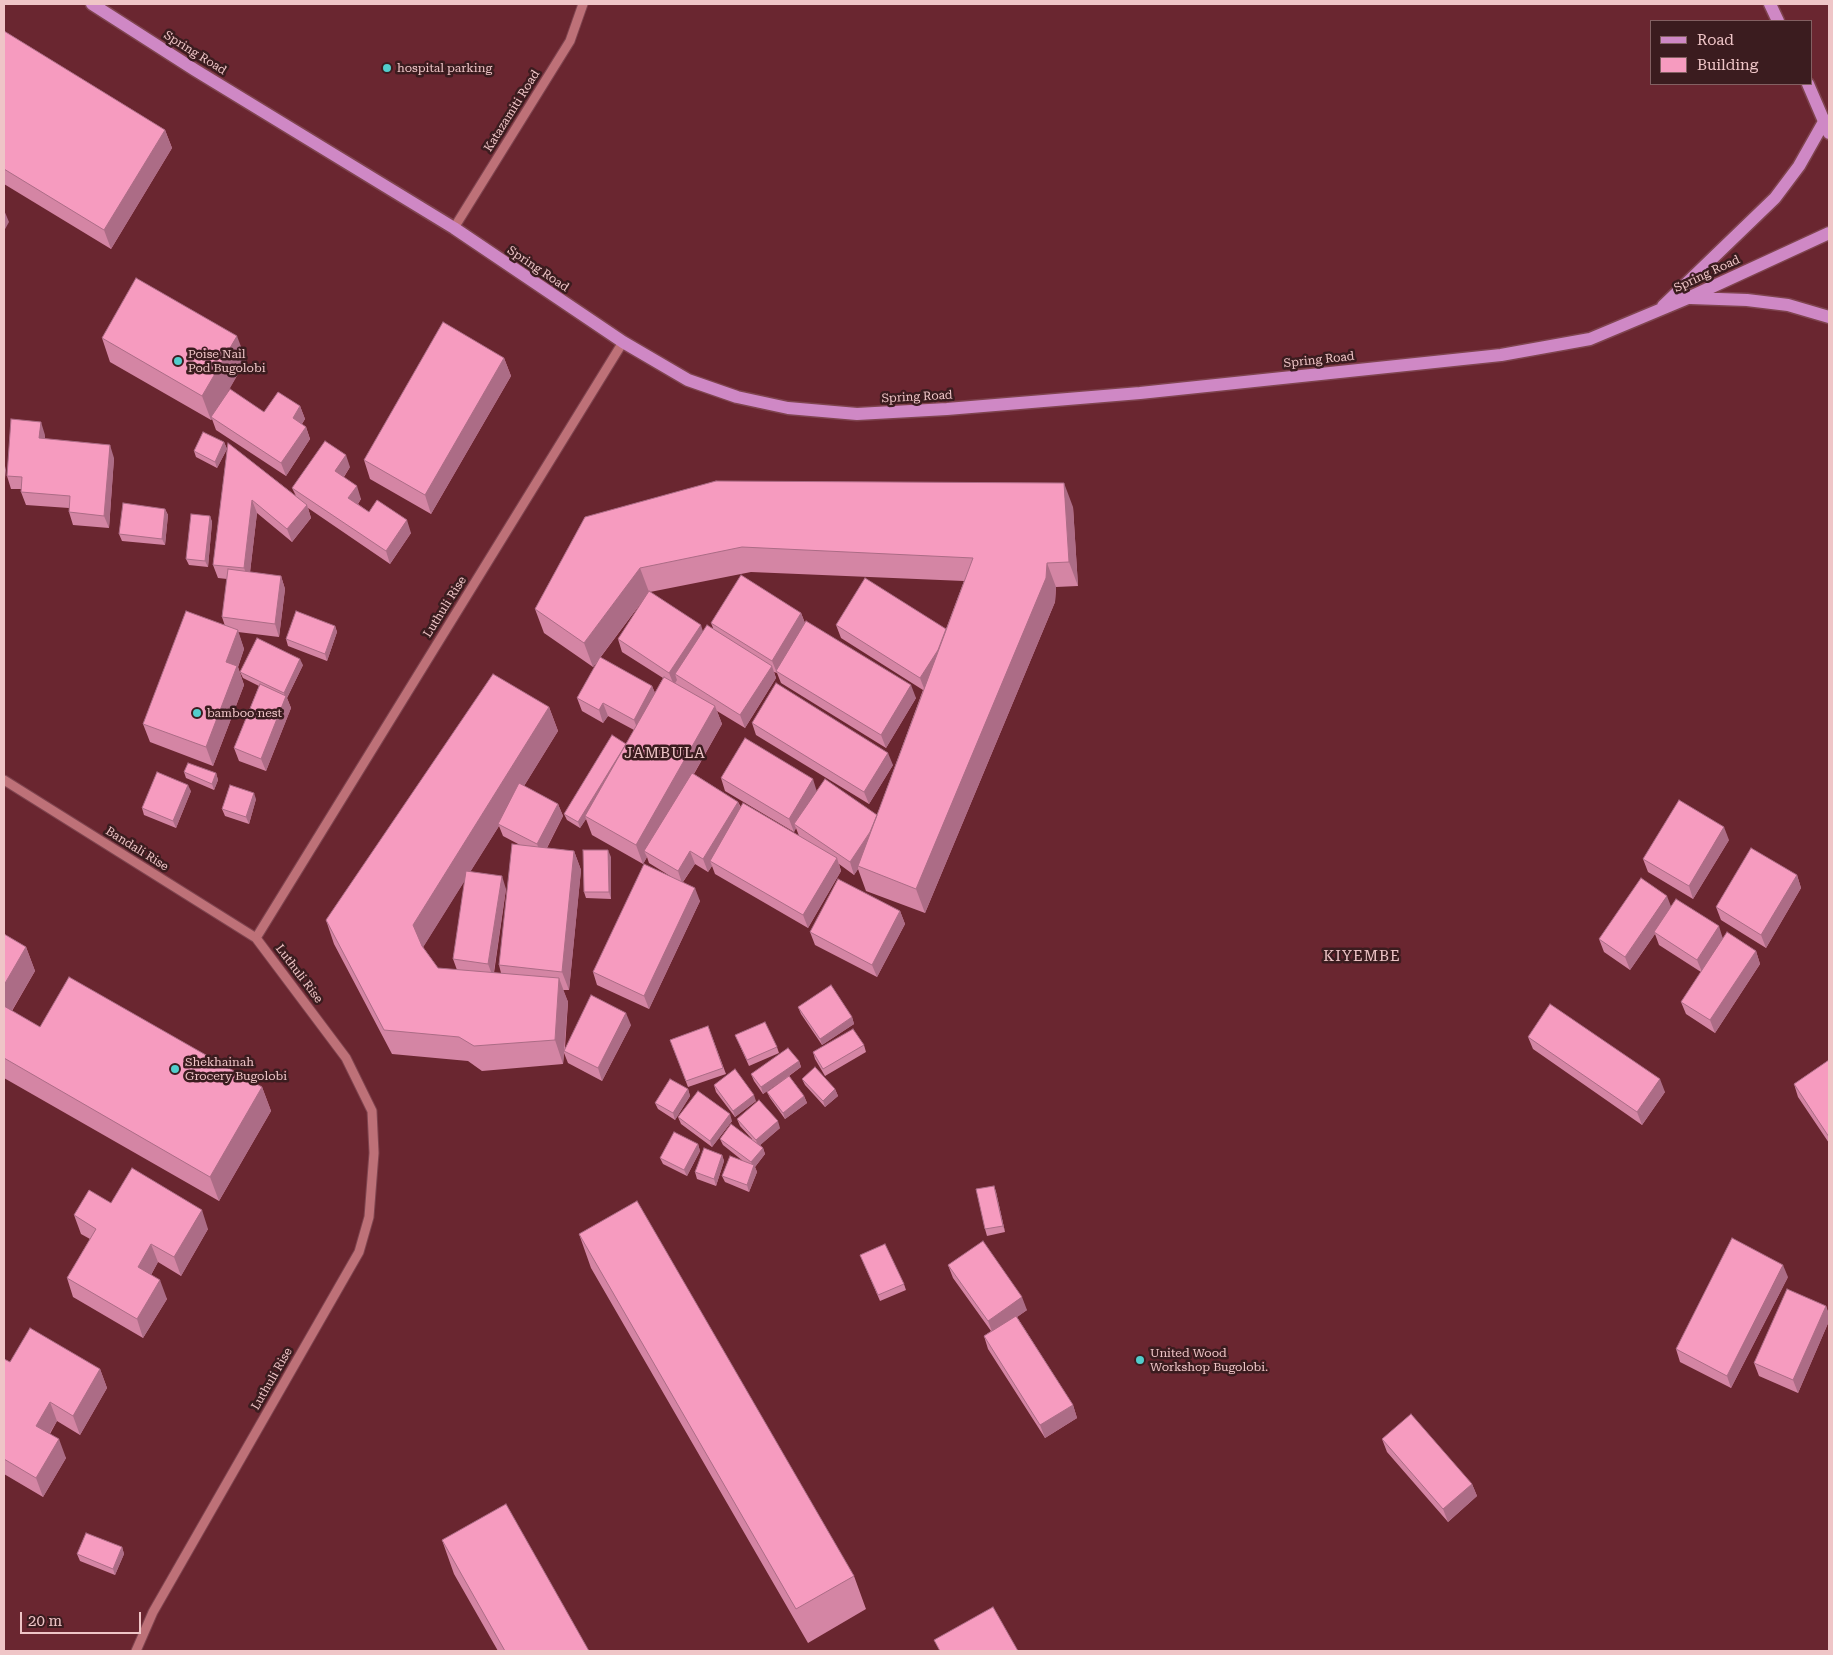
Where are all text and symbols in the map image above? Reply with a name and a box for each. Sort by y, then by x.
legend [1650,20,1813,85]
street label: Spring Road [161,28,229,78]
text: Road [1697,31,1734,49]
text: Building [1697,56,1758,74]
place label: hospital parking [397,61,492,75]
marker: hospital parking [381,62,393,74]
street label: Katazamiti Road [481,67,543,155]
street label: Spring Road [504,243,572,295]
street label: Spring Road [1672,252,1742,296]
place label: Poise Nail Pod Bugolobi [188,347,265,375]
street label: Spring Road [1283,349,1355,371]
marker: Poise Nail Pod Bugolobi [172,355,184,367]
street label: Spring Road [881,388,953,406]
street label: Luthuli Rise [420,574,470,640]
place label: bamboo nest [207,706,282,720]
marker: bamboo nest [191,707,203,719]
district label: JAMBULA [623,745,707,763]
street label: Bandali Rise [103,824,171,874]
street label: Luthuli Rise [272,942,326,1006]
district label: KIYEMBE [1322,948,1402,966]
place label: Shekhainah Grocery Bugolobi [185,1055,287,1083]
marker: Shekhainah Grocery Bugolobi [169,1063,181,1075]
street label: Luthuli Rise [248,1345,296,1413]
place label: United Wood Workshop Bugolobi. [1150,1346,1268,1374]
marker: United Wood Workshop Bugolobi. [1134,1354,1146,1366]
scale bar [22,1602,144,1634]
text: 20 m [28,1612,62,1630]

